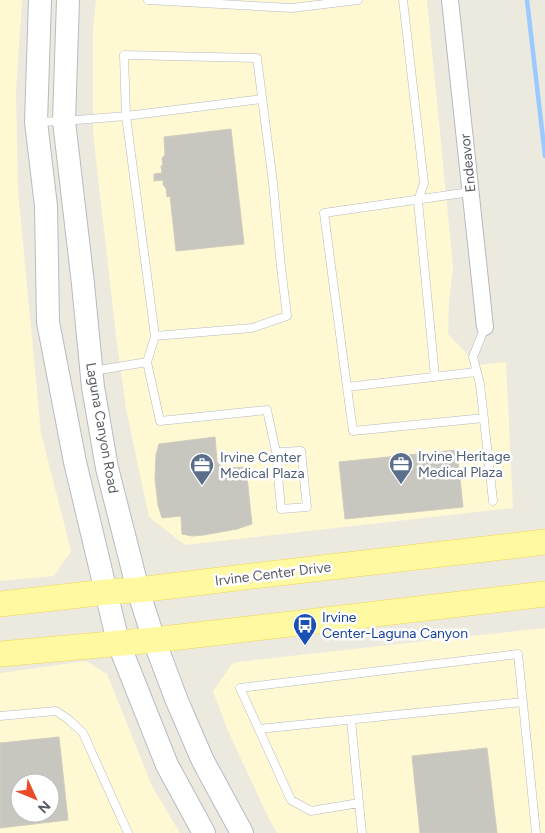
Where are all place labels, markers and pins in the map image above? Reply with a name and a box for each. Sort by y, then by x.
place label: Irvine Heritage Medical Plaza [418,448,511,481]
place label: Irvine Center Medical Plaza [220,449,305,482]
office icon: Irvine Heritage Medical Plaza [388,451,414,485]
office icon: Irvine Center Medical Plaza [189,452,215,486]
place label: Irvine Center-Laguna Canyon [322,609,468,642]
bus stop icon: Irvine Center-Laguna Canyon [292,612,318,646]

